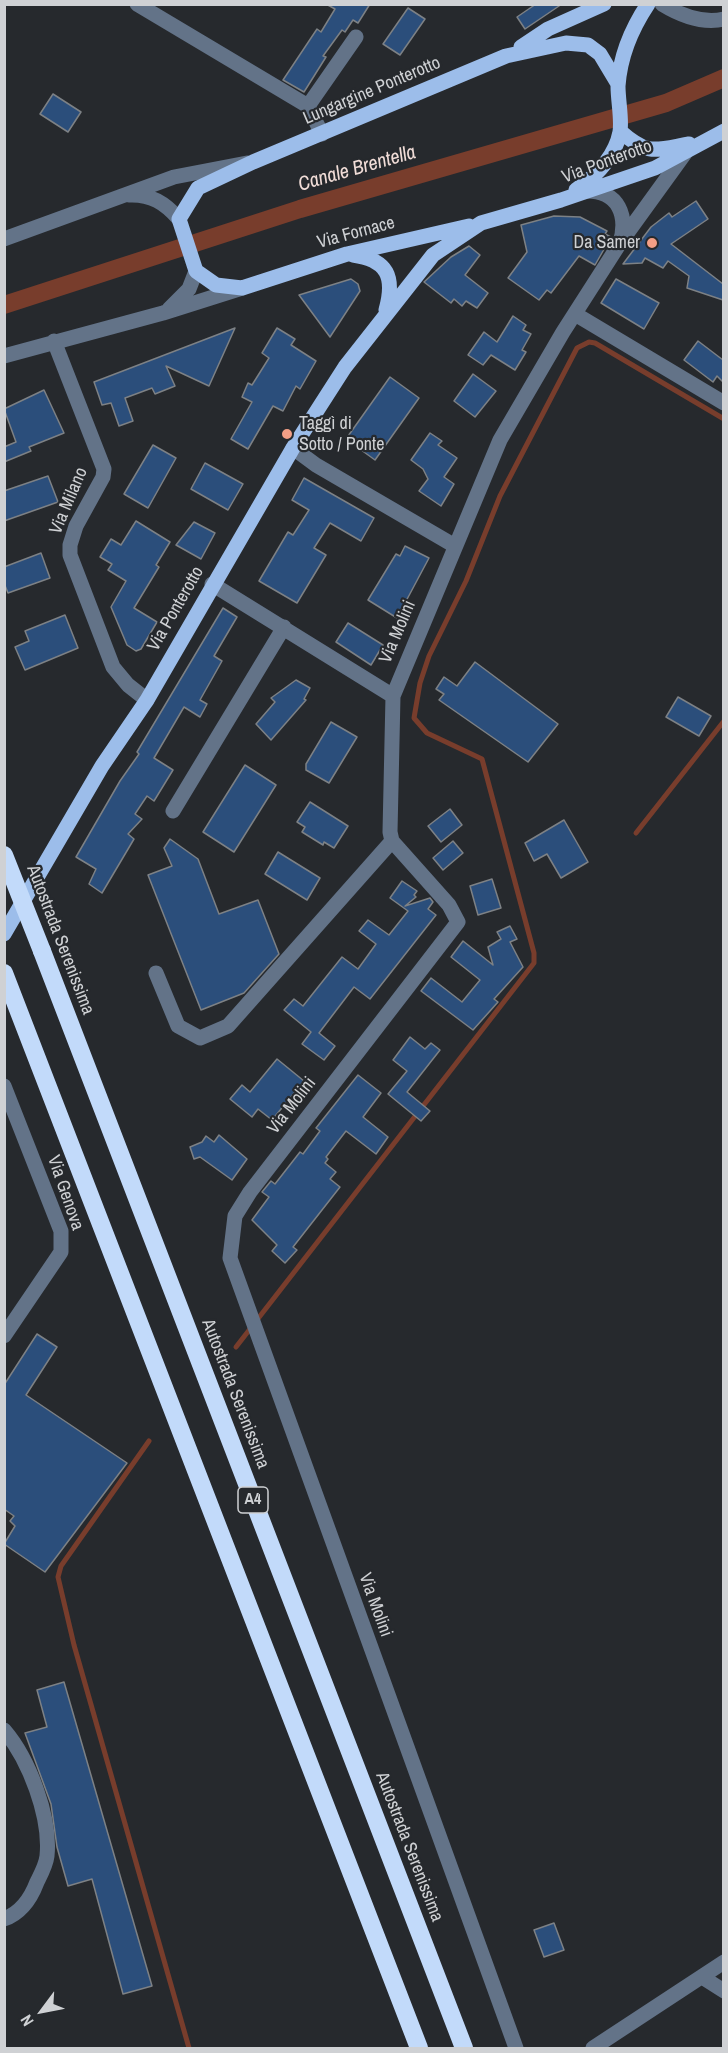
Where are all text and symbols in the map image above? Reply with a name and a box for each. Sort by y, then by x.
street label: Lungargine Ponterotto [300,52,444,130]
street label: Via Ponterotto [559,136,655,188]
water label: Canale Brentella [295,141,419,197]
street label: Via Fornace [315,212,397,254]
place label: Da Samer [574,232,640,254]
marker: Da Samer [645,236,659,250]
place label: Taggì di Sotto / Ponte [299,413,384,456]
marker: Taggì di Sotto / Ponte [280,427,294,441]
street label: Via Milano [45,464,93,538]
street label: Via Ponterotto [143,563,209,655]
street label: Via Molini [375,597,421,667]
street label: Autostrada Serenissima [22,862,98,1018]
street label: Via Molini [263,1073,321,1139]
street label: Via Genova [42,1153,88,1233]
street label: Autostrada Serenissima [197,1316,273,1472]
road number: A4 [238,1487,268,1513]
street label: Via Molini [354,1570,396,1640]
street label: Autostrada Serenissima [371,1769,447,1925]
north arrow [12,1981,72,2041]
text: N [15,2011,39,2030]

